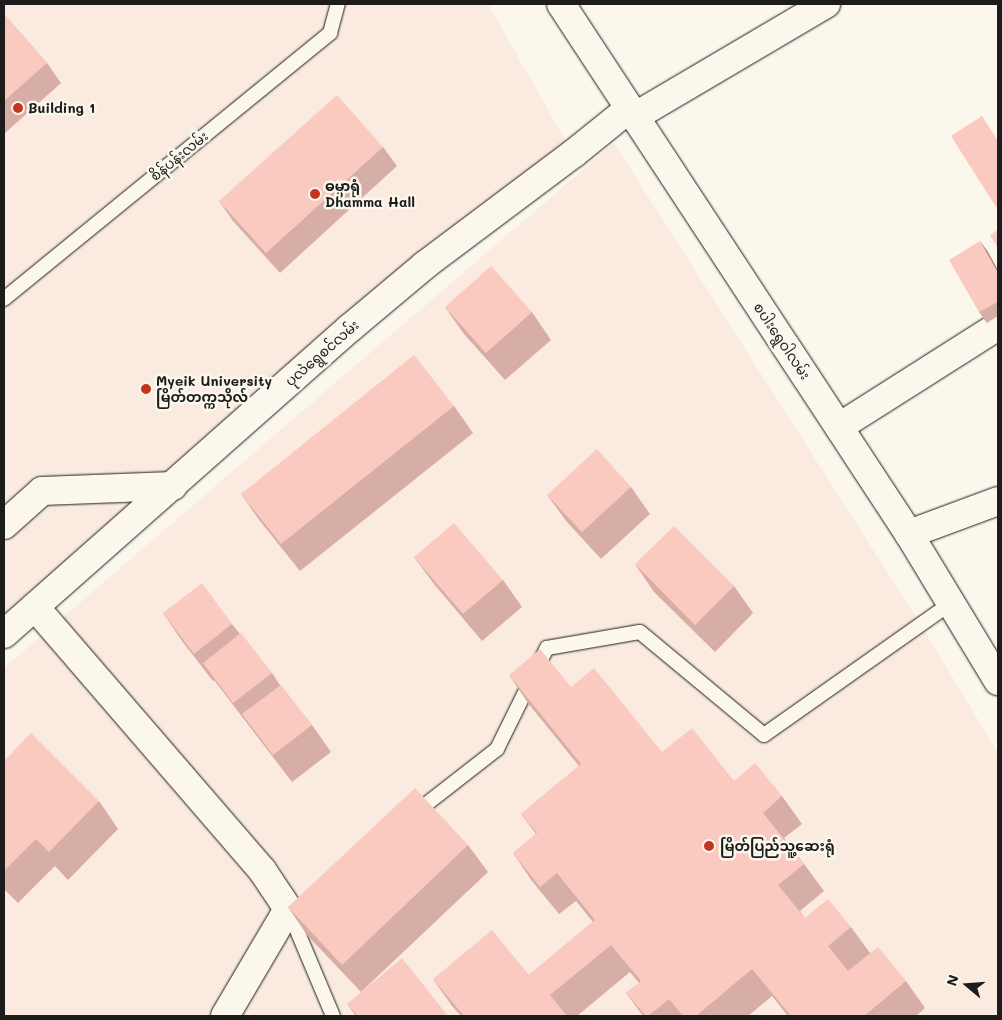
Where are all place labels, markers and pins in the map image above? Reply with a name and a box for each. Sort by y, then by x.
place label: Building 1 [28,100,95,116]
marker: Building 1 [12,102,24,114]
place label: ဓမ္မာရုံ Dhamma Hall [325,178,415,210]
marker: ဓမ္မာရုံ Dhamma Hall [309,188,321,200]
place label: Myeik University မြိတ်တက္ကသိုလ် [156,373,272,406]
marker: Myeik University မြိတ်တက္ကသိုလ် [140,383,152,395]
place label: မြိတ်ပြည်သူ့ဆေးရုံ [720,838,835,854]
marker: မြိတ်ပြည်သူ့ဆေးရုံ [702,839,716,853]

